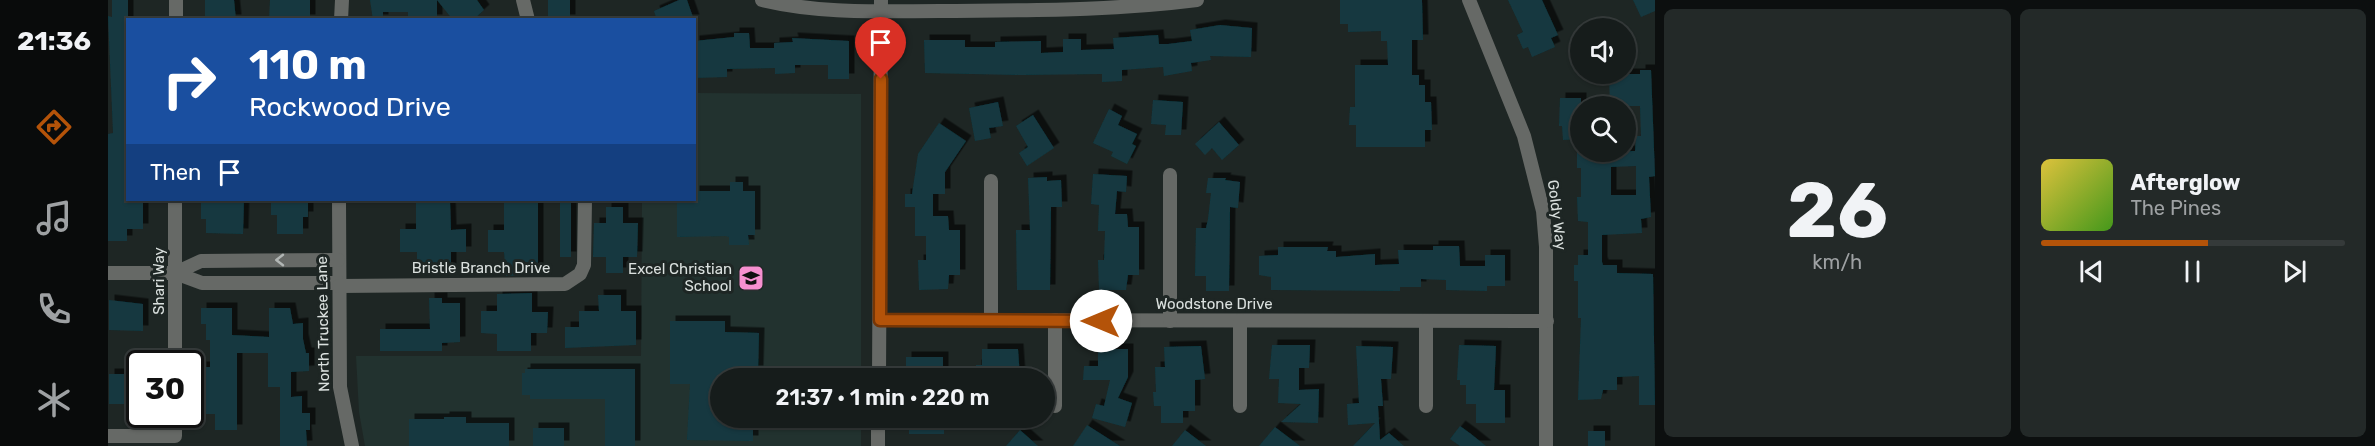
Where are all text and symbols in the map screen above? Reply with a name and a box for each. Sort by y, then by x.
pin [855,17,906,79]
map controls [1570,18,1636,162]
button: sound [1570,18,1636,84]
text: 21:36 [17,25,91,57]
icon: arrive [864,26,897,59]
text: 110 m [249,40,367,90]
icon: right [150,42,228,120]
text: Rockwood Drive [249,91,451,123]
button: search [1570,96,1636,162]
icon: directions [33,106,75,148]
icon: arrive [213,156,246,189]
text: Then [150,159,201,186]
text: 26 [1787,164,1888,257]
text: Afterglow [2131,169,2241,196]
street label: Goldy Way [1544,179,1570,251]
text: The Pines [2131,196,2221,220]
icon: music [33,197,75,239]
street label: Shari Way [150,247,168,315]
text: km/h [1812,250,1862,274]
one-way arrow [275,254,284,266]
icon: previous [2075,255,2108,288]
icon: pause [2176,255,2209,288]
icon: next [2278,255,2311,288]
street label: North Truckee Lane [313,256,333,392]
street label: Bristle Branch Drive [412,259,550,277]
place label: Excel Christian School [628,260,732,295]
school or university icon: Excel Christian School [736,263,766,293]
icon: phone [33,288,75,330]
position arrow [1069,289,1133,353]
street label: Woodstone Drive [1155,295,1273,313]
speed limit sign: 30 [126,350,204,428]
icon: climate [33,379,75,421]
text: 21:37 · 1 min · 220 m [776,384,989,411]

